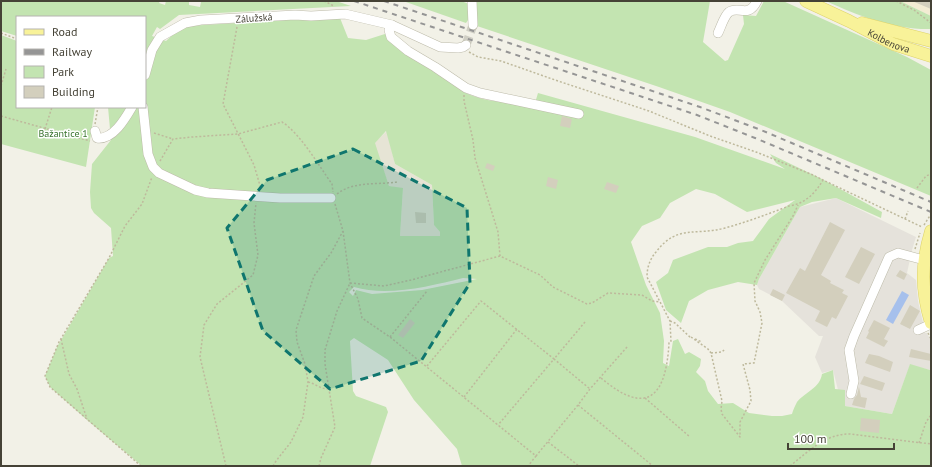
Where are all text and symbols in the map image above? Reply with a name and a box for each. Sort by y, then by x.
street label: Zálužská [235,10,273,26]
legend [16,16,146,108]
text: Road [52,24,77,39]
street label: Kolbenova [866,25,912,55]
text: Railway [52,44,92,59]
text: Park [52,64,74,79]
text: Building [52,84,95,99]
park label: Bažantice 1 [38,127,88,140]
scale bar [788,425,894,451]
text: 100 m [794,431,827,446]

